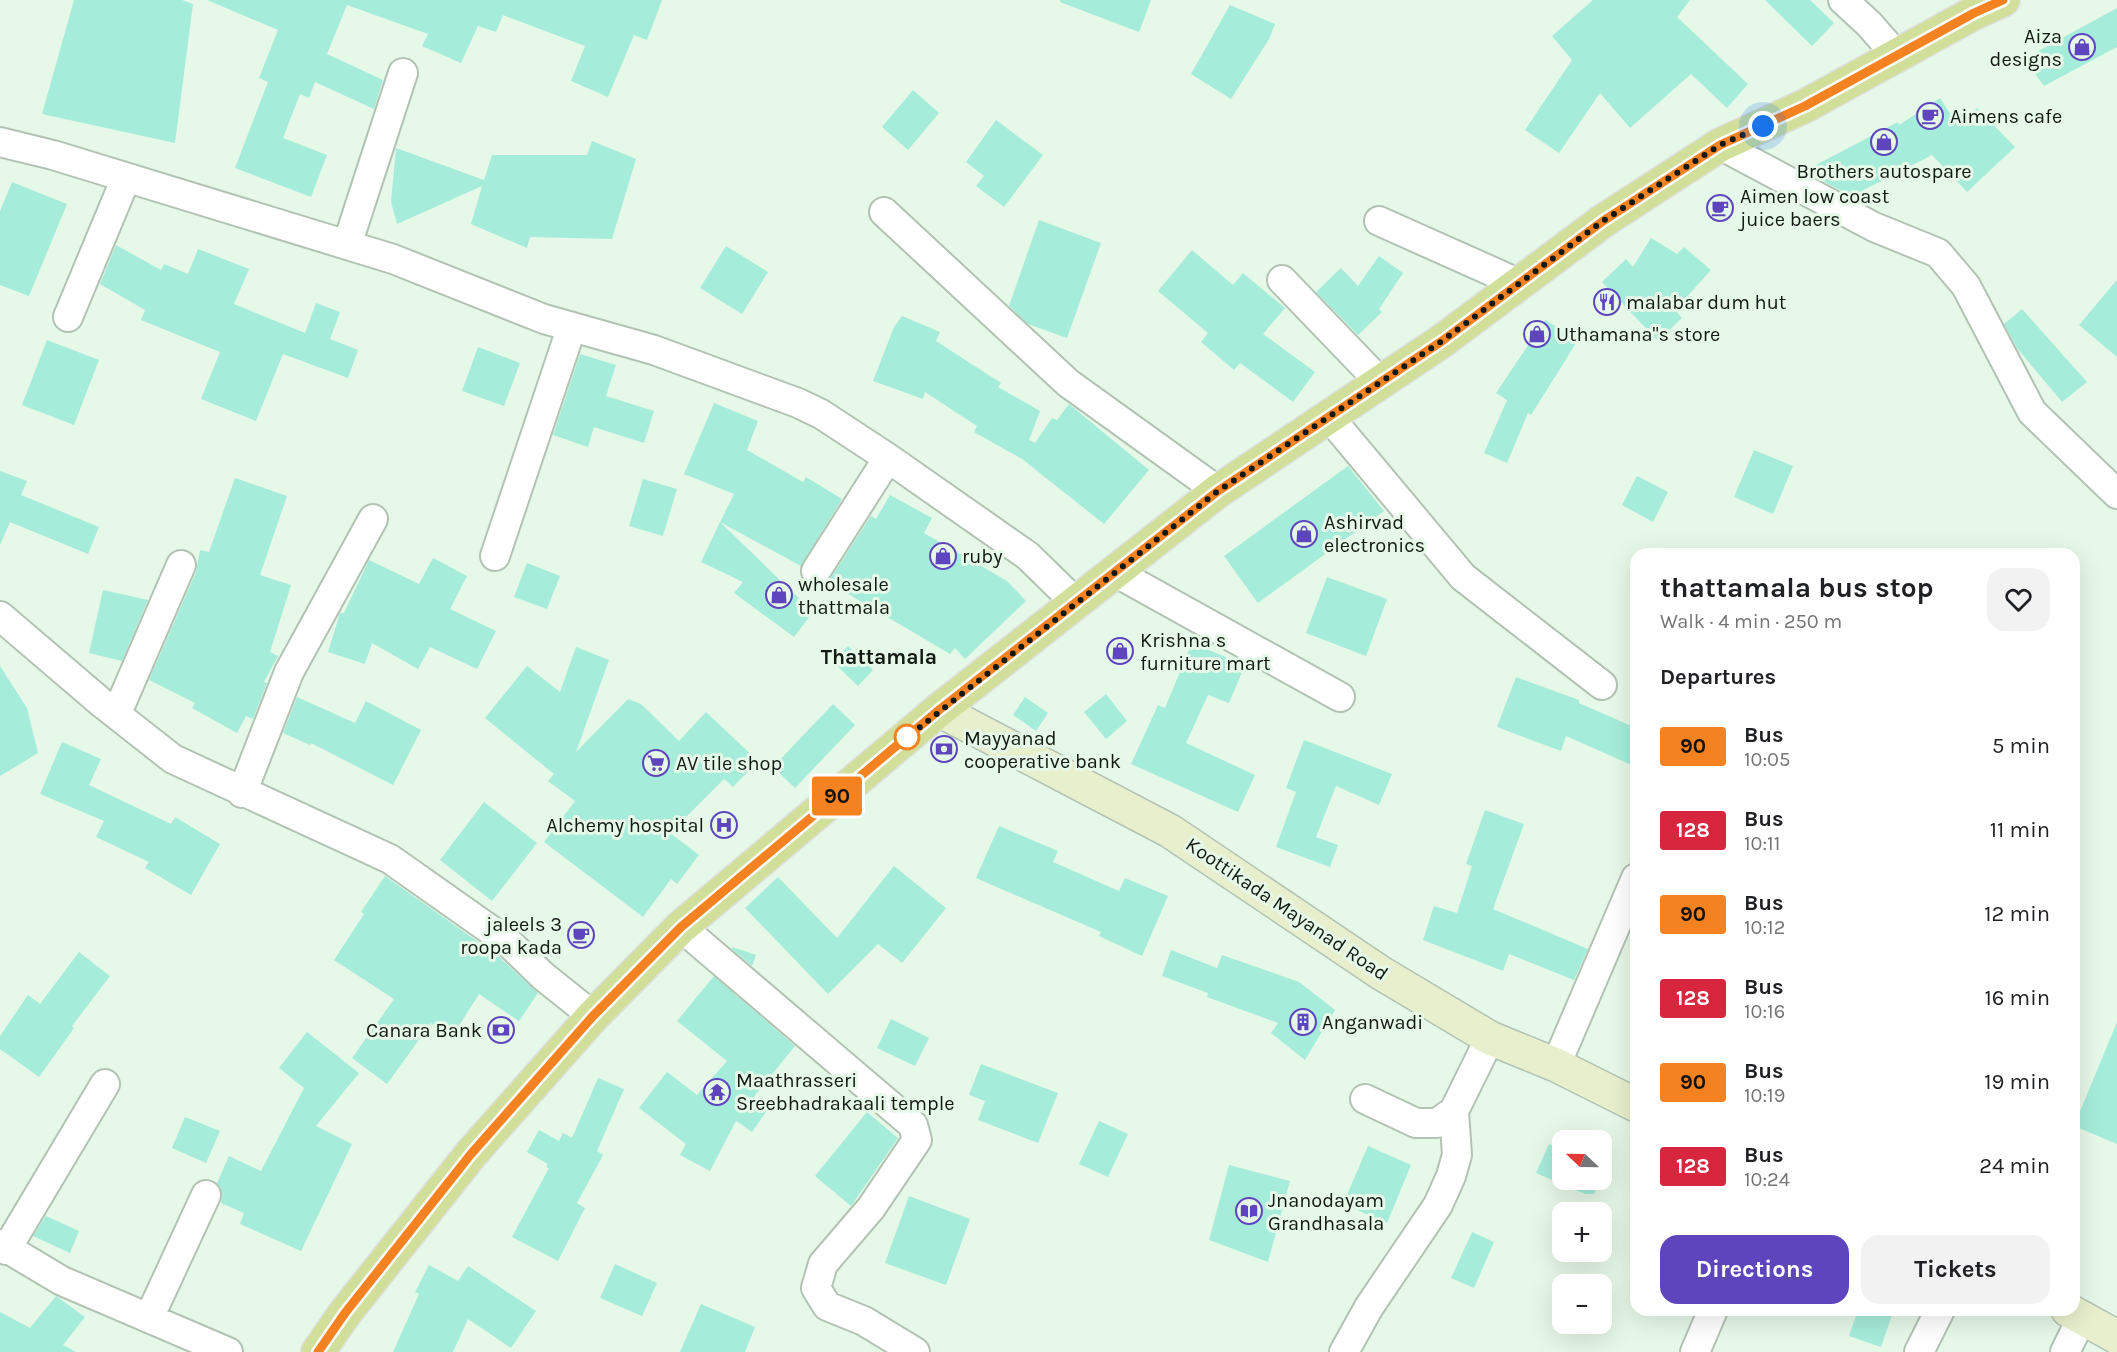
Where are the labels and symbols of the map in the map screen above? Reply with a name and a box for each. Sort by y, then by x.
place label: Aiza designs [1990,25,2062,71]
shop icon: Aiza designs [2067,32,2097,62]
cafe icon: Aimens cafe [1915,101,1945,131]
place label: Aimens cafe [1950,105,2062,128]
your location [1748,111,1778,141]
shop icon: Brothers autospare [1869,127,1899,157]
place label: Brothers autospare [1796,160,1972,183]
place label: Aimen low coast juice baers [1738,185,1890,231]
cafe icon: Aimen low coast juice baers [1705,193,1735,223]
restaurant icon: malabar dum hut [1592,287,1622,317]
place label: malabar dum hut [1626,291,1787,314]
shop icon: Uthamana"s store [1522,319,1552,349]
place label: Uthamana"s store [1556,323,1720,346]
place label: Ashirvad electronics [1324,511,1425,557]
shop icon: Ashirvad electronics [1289,519,1319,549]
shop icon: ruby [928,541,958,571]
place label: ruby [962,545,1003,568]
place label: wholesale thattmala [798,573,890,619]
shop icon: wholesale thattmala [764,580,794,610]
place label: Krishna s furniture mart [1140,629,1271,675]
shop icon: Krishna s furniture mart [1105,636,1135,666]
district label: Thattamala [821,645,937,669]
unlabelled marker [894,724,920,750]
place label: Mayyanad cooperative bank [964,727,1121,773]
bank icon: Mayyanad cooperative bank [929,734,959,764]
supermarket icon: AV tile shop [641,748,671,778]
place label: AV tile shop [676,752,782,775]
line badge: 90 [810,776,864,816]
hospital icon: Alchemy hospital [709,810,739,840]
place label: Alchemy hospital [546,814,704,837]
street label: Koottikada Mayanad Road [1182,833,1392,985]
place label: jaleels 3 roopa kada [460,913,562,959]
cafe icon: jaleels 3 roopa kada [566,920,596,950]
building icon: Anganwadi [1288,1007,1318,1037]
place label: Anganwadi [1322,1011,1423,1034]
bank icon: Canara Bank [486,1015,516,1045]
place label: Canara Bank [366,1019,482,1042]
place label: Maathrasseri Sreebhadrakaali temple [736,1069,955,1115]
temple icon: Maathrasseri Sreebhadrakaali temple [702,1077,732,1107]
north arrow [1552,1130,1612,1190]
place label: Jnanodayam Grandhasala [1268,1189,1384,1235]
library icon: Jnanodayam Grandhasala [1234,1196,1264,1226]

